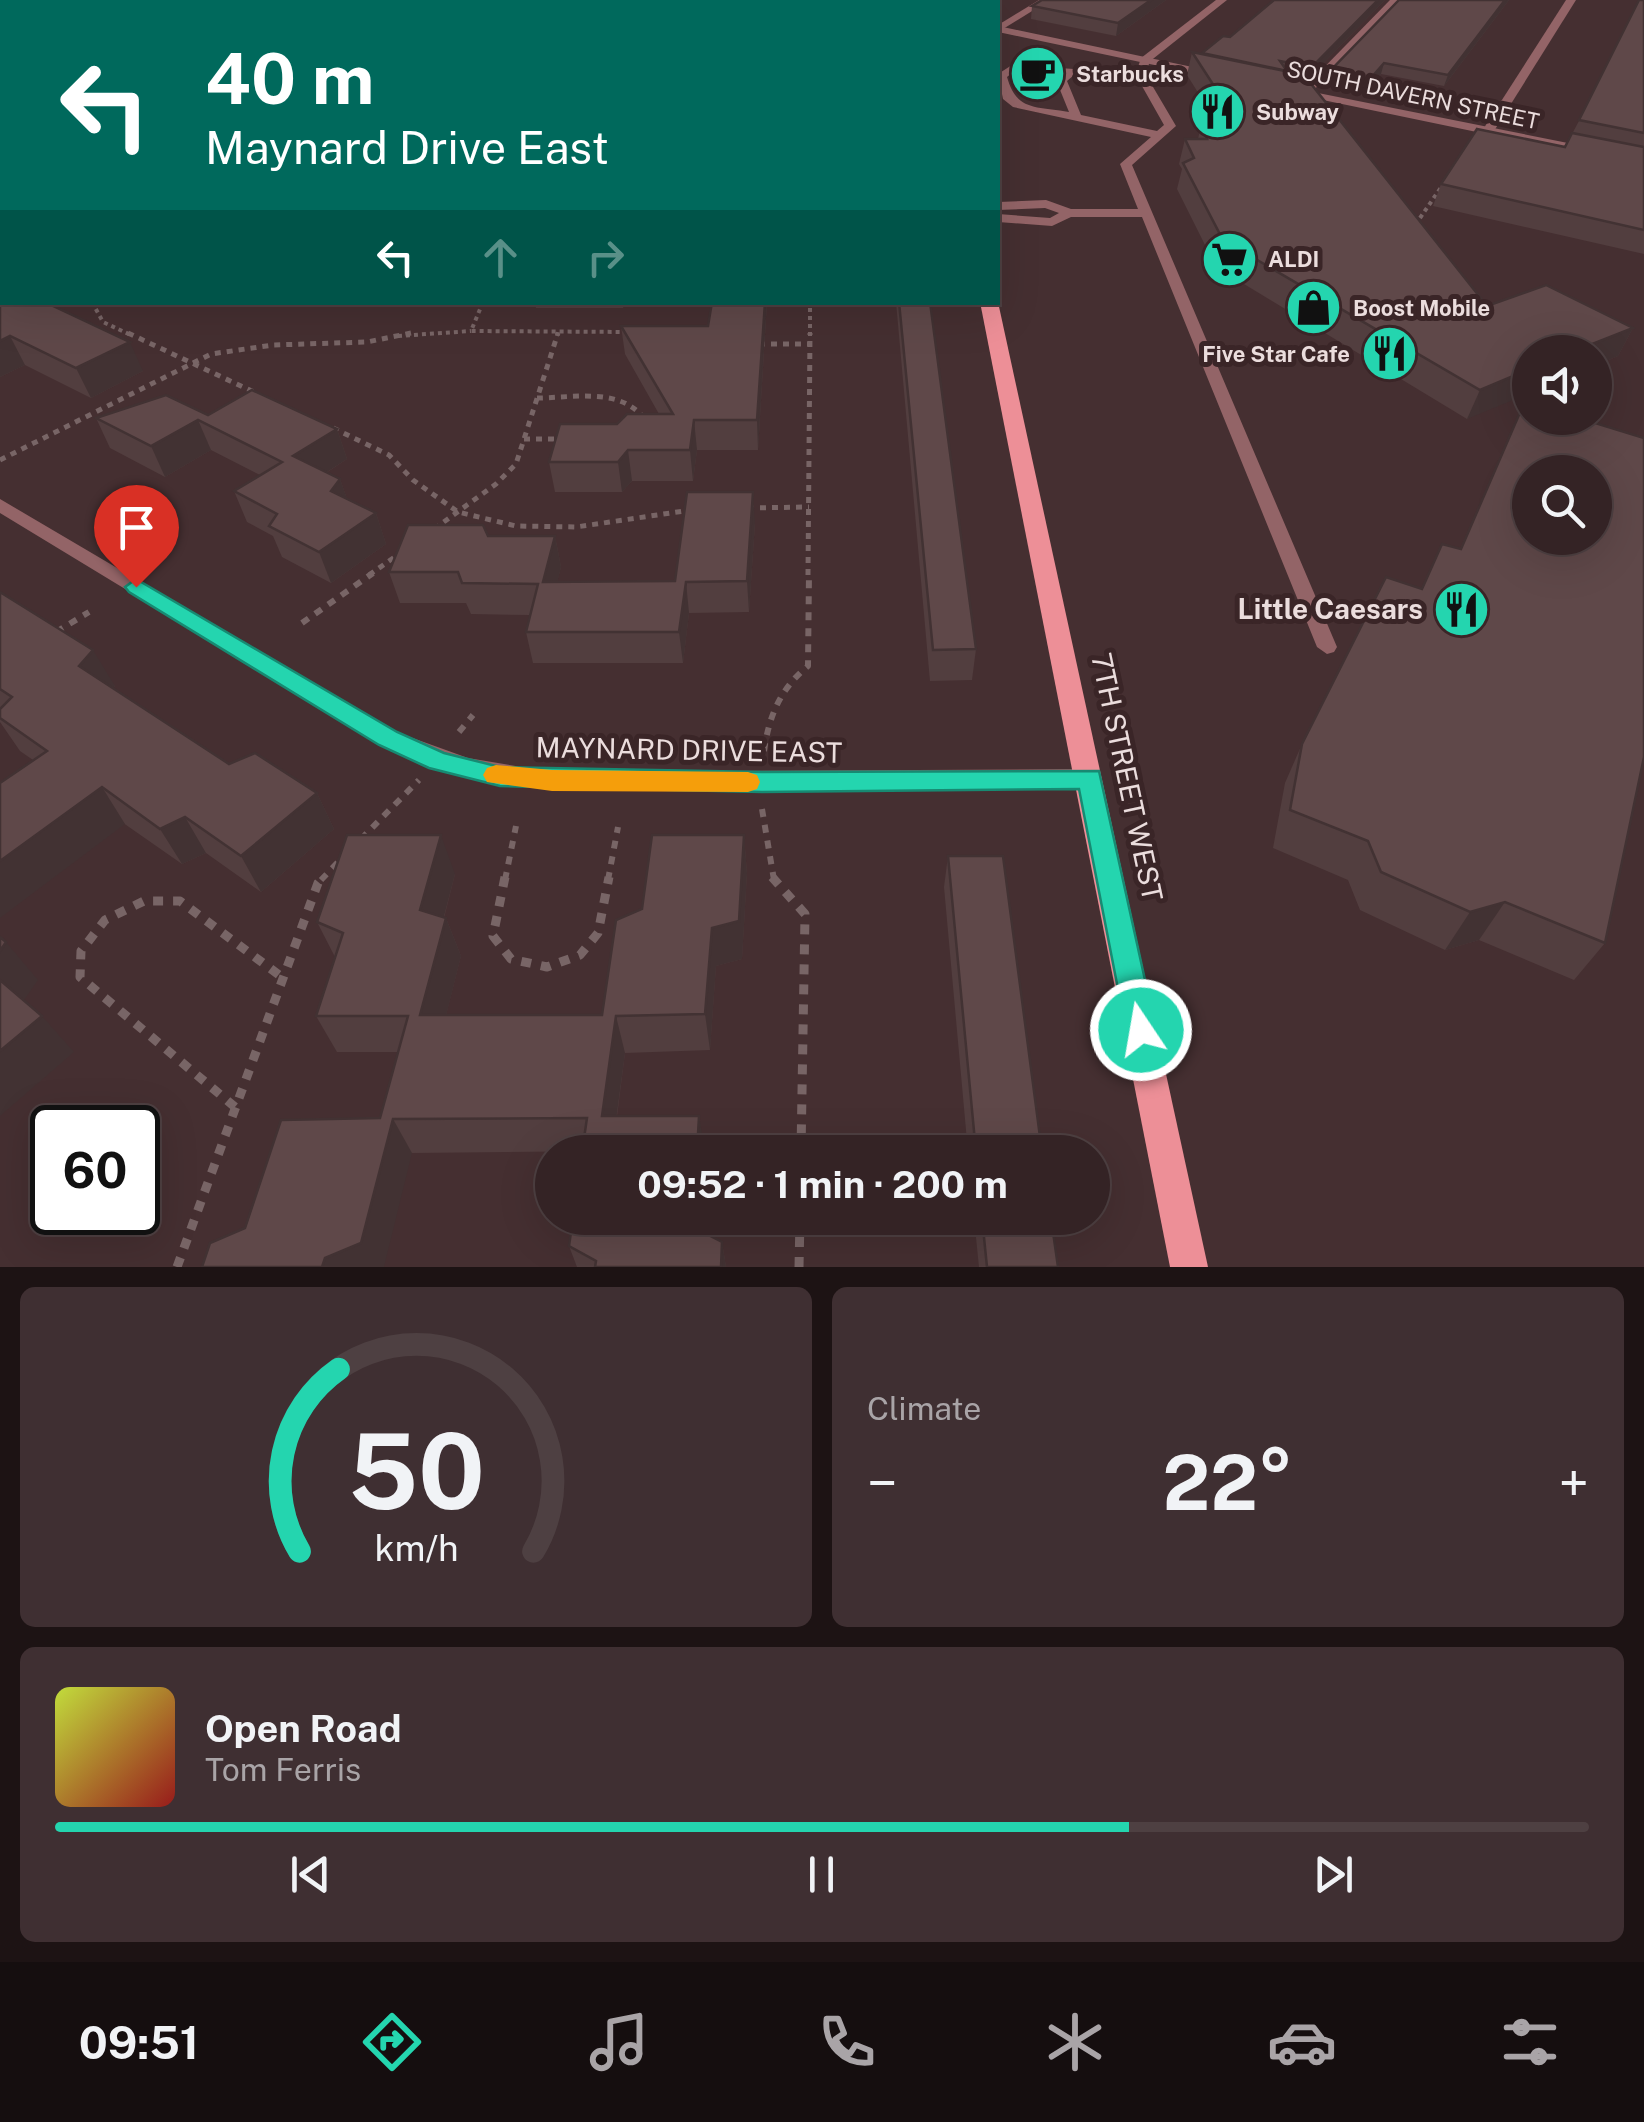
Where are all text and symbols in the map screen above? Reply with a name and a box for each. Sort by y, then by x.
text: 40 m [205,37,375,120]
icon: left [40,40,170,170]
cafe icon: Starbucks [1007,44,1067,104]
street label: SOUTH DAVERN STREET [1284,56,1542,134]
place label: Starbucks [1076,61,1184,87]
restaurant icon: Subway [1187,82,1247,142]
place label: Subway [1256,99,1339,125]
text: Maynard Drive East [205,121,609,174]
supermarket icon: ALDI [1199,229,1259,289]
icon: left [368,230,423,285]
icon: ahead [473,230,528,285]
icon: right [578,230,633,285]
place label: ALDI [1268,246,1319,272]
shop icon: Boost Mobile [1284,278,1344,338]
place label: Boost Mobile [1353,295,1490,321]
restaurant icon: Five Star Cafe [1359,324,1419,384]
map controls [1512,335,1612,555]
button: sound [1512,335,1612,435]
place label: Five Star Cafe [1202,341,1350,367]
button: search [1512,455,1612,555]
pin [94,485,179,588]
icon: arrive [109,500,164,555]
restaurant icon: Little Caesars [1432,579,1492,639]
place label: Little Caesars [1238,592,1423,625]
street label: 7TH STREET WEST [1085,650,1170,904]
street label: MAYNARD DRIVE EAST [535,730,843,769]
position arrow [1089,978,1193,1082]
speed limit sign: 60 [30,1105,160,1235]
text: 09:52 · 1 min · 200 m [637,1162,1008,1207]
text: Climate [867,1390,981,1427]
text: 50 [347,1410,485,1532]
text: 22° [1163,1439,1293,1527]
text: − [867,1451,898,1515]
text: + [1559,1451,1589,1515]
text: km/h [374,1527,458,1569]
text: Open Road [205,1706,402,1751]
text: Tom Ferris [205,1751,361,1788]
icon: previous [283,1847,338,1902]
icon: pause [794,1847,849,1902]
icon: next [1306,1847,1361,1902]
icon: directions [357,2007,427,2077]
icon: music [584,2007,654,2077]
icon: phone [812,2007,882,2077]
icon: climate [1040,2007,1110,2077]
icon: car [1267,2007,1337,2077]
icon: filters [1495,2007,1565,2077]
text: 09:51 [79,2016,199,2069]

